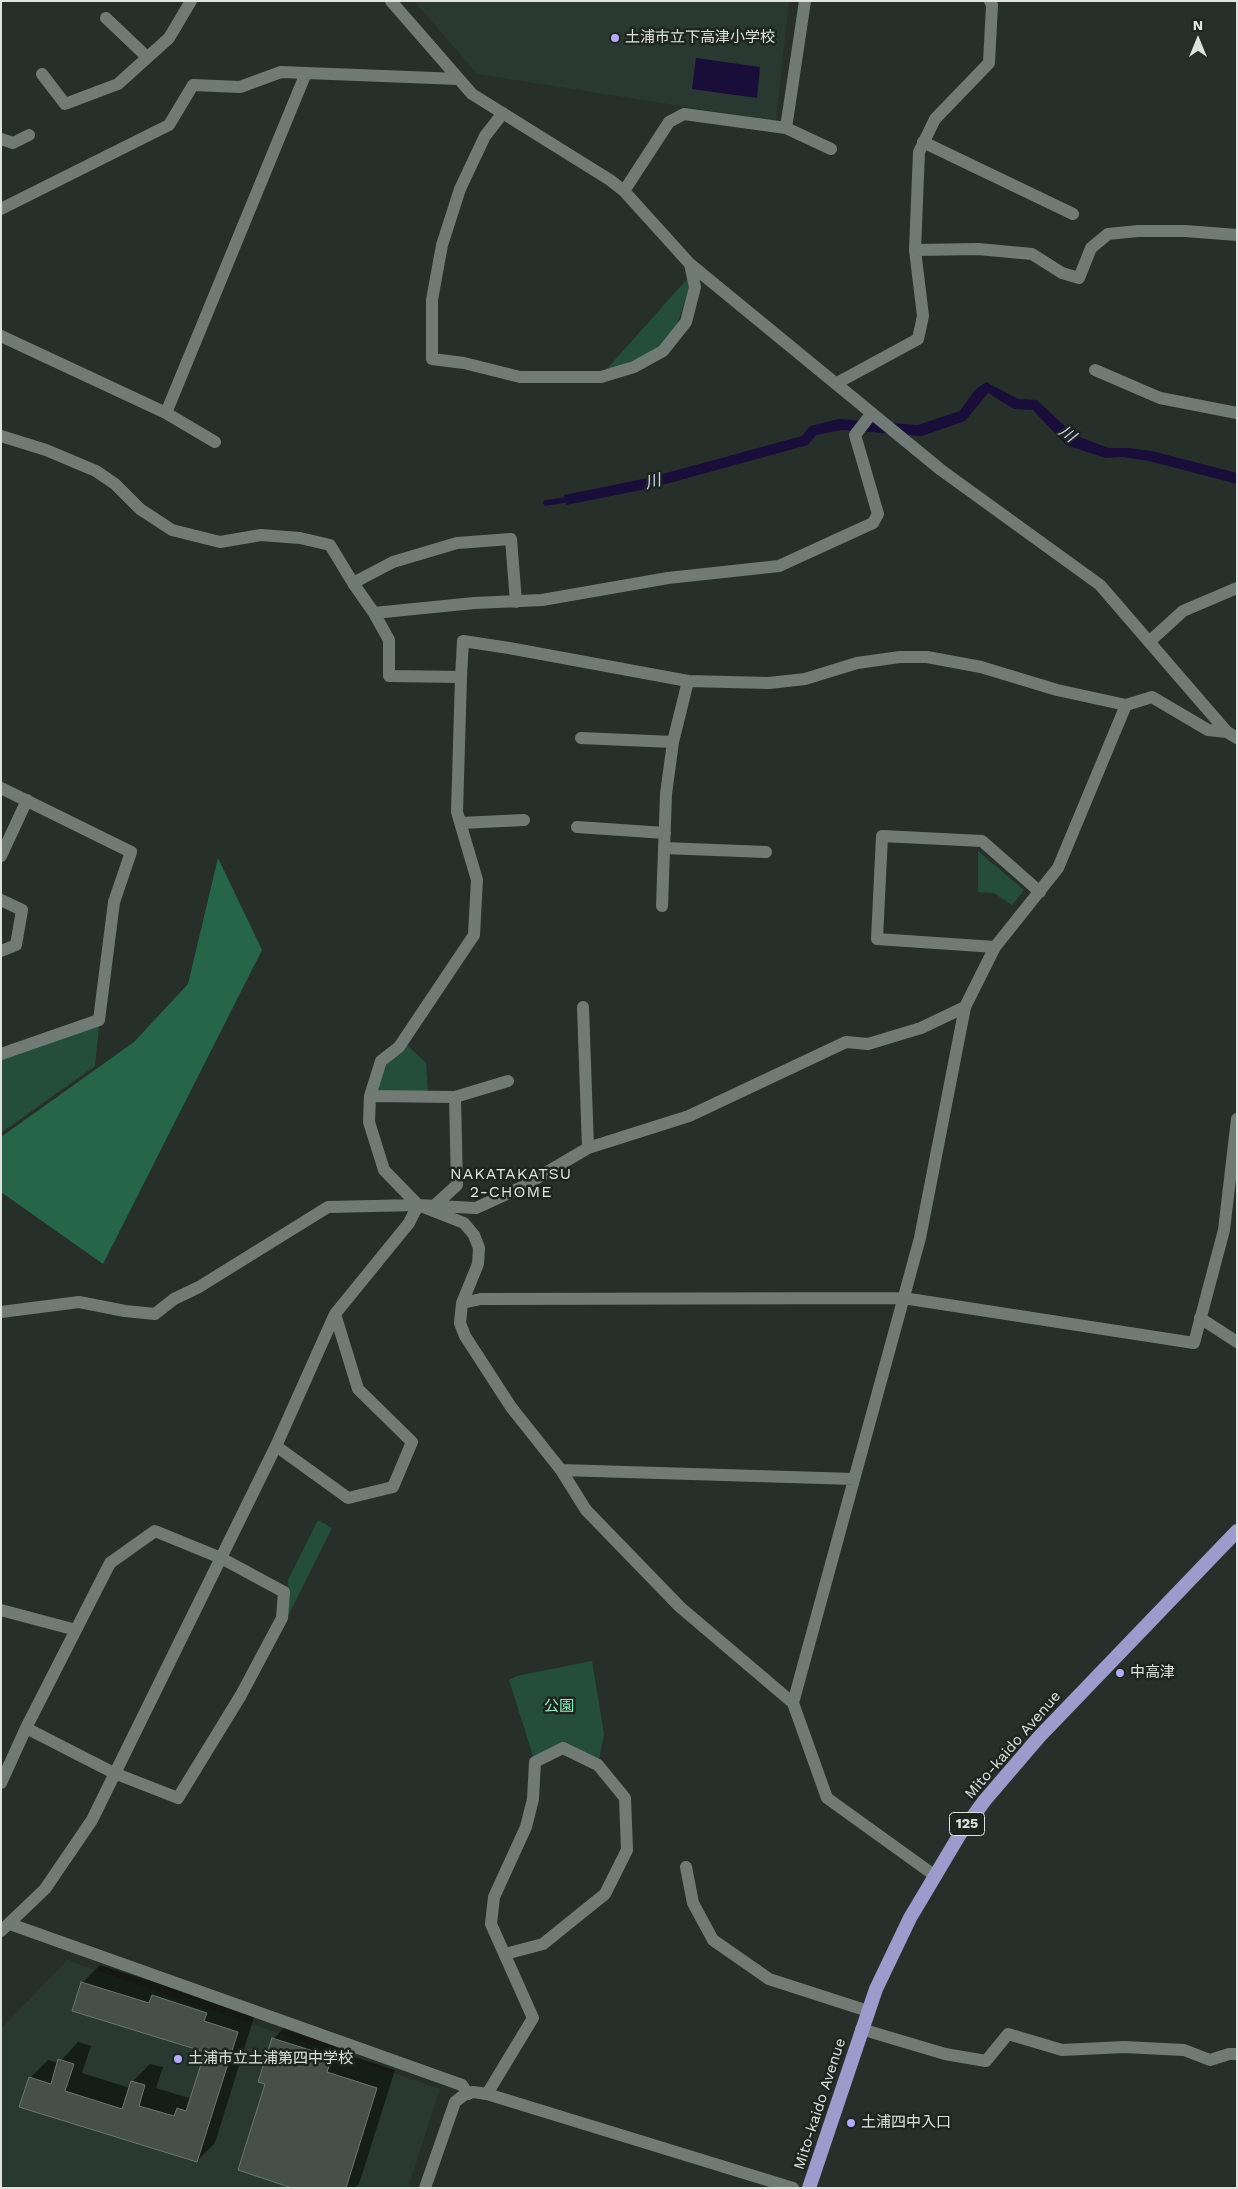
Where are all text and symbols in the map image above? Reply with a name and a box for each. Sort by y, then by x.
north arrow [1173,15,1223,65]
text: N [1193,17,1203,33]
place label: 土浦市立下高津小学校 [625,29,775,47]
marker: 土浦市立下高津小学校 [609,32,621,44]
water label: 川 [1055,422,1079,446]
water label: 川 [643,471,663,493]
district label: NAKATAKATSU 2-CHOME [449,1164,573,1202]
place label: 中高津 [1130,1664,1175,1682]
marker: 中高津 [1114,1667,1126,1679]
street label: Mito-kaido Avenue [961,1687,1065,1803]
park label: 公園 [544,1698,574,1716]
road number: 125 [950,1812,984,1836]
street label: Mito-kaido Avenue [790,2036,850,2172]
place label: 土浦市立土浦第四中学校 [188,2050,353,2068]
marker: 土浦市立土浦第四中学校 [172,2053,184,2065]
place label: 土浦四中入口 [861,2114,951,2132]
marker: 土浦四中入口 [845,2117,857,2129]

